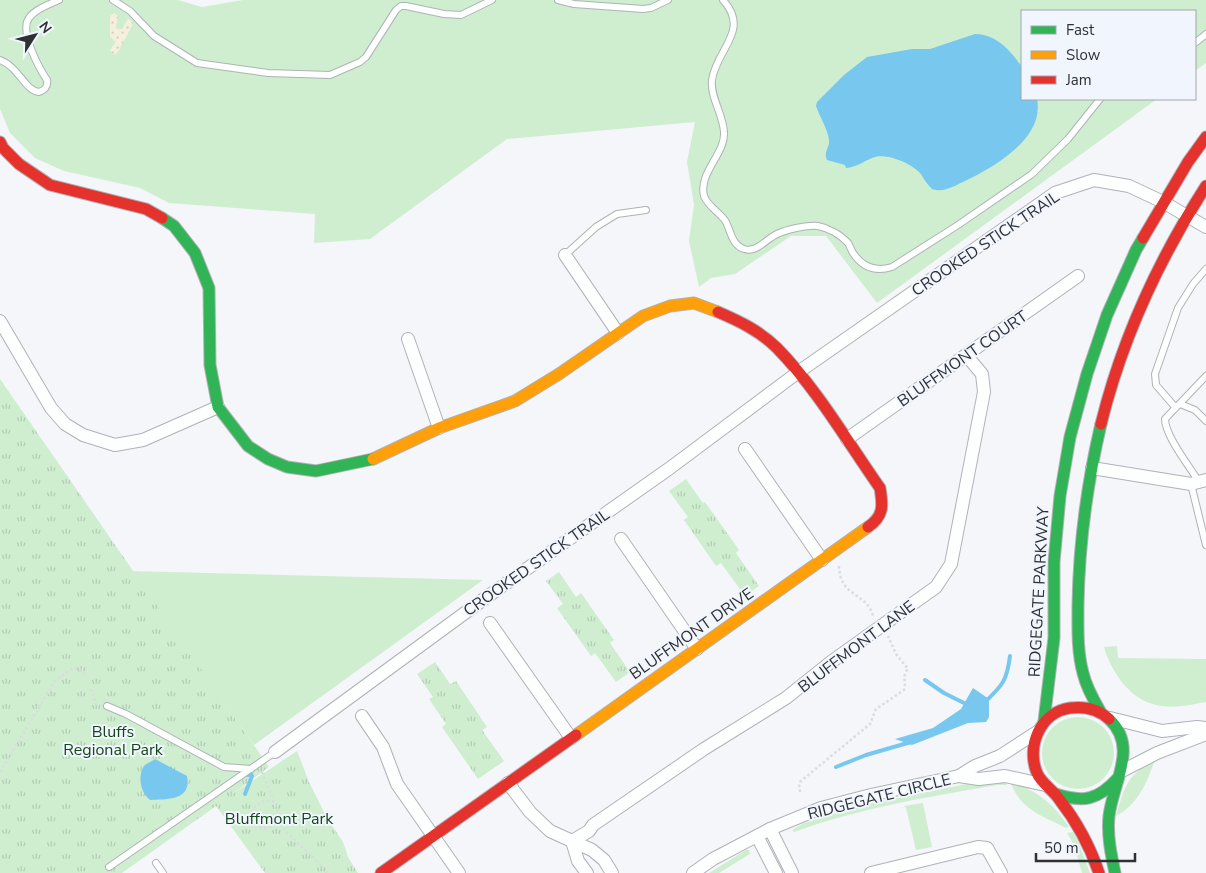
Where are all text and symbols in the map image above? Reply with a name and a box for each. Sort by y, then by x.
north arrow [10,10,60,60]
legend [1021,10,1196,100]
text: N [34,18,56,37]
text: Fast [1066,20,1095,40]
text: Slow [1066,45,1101,65]
text: Jam [1065,70,1092,90]
street label: CROOKED STICK TRAIL [907,186,1064,302]
street label: BLUFFMONT COURT [893,305,1032,412]
street label: CROOKED STICK TRAIL [459,504,614,622]
street label: RIDGEGATE PARKWAY [1024,506,1054,678]
street label: BLUFFMONT DRIVE [625,583,758,685]
street label: BLUFFMONT LANE [794,596,920,698]
park label: Bluffs Regional Park [63,721,164,761]
street label: RIDGEGATE CIRCLE [805,769,953,825]
park label: Bluffmont Park [225,808,334,830]
scale bar [1036,830,1135,862]
text: 50 m [1044,838,1079,858]

